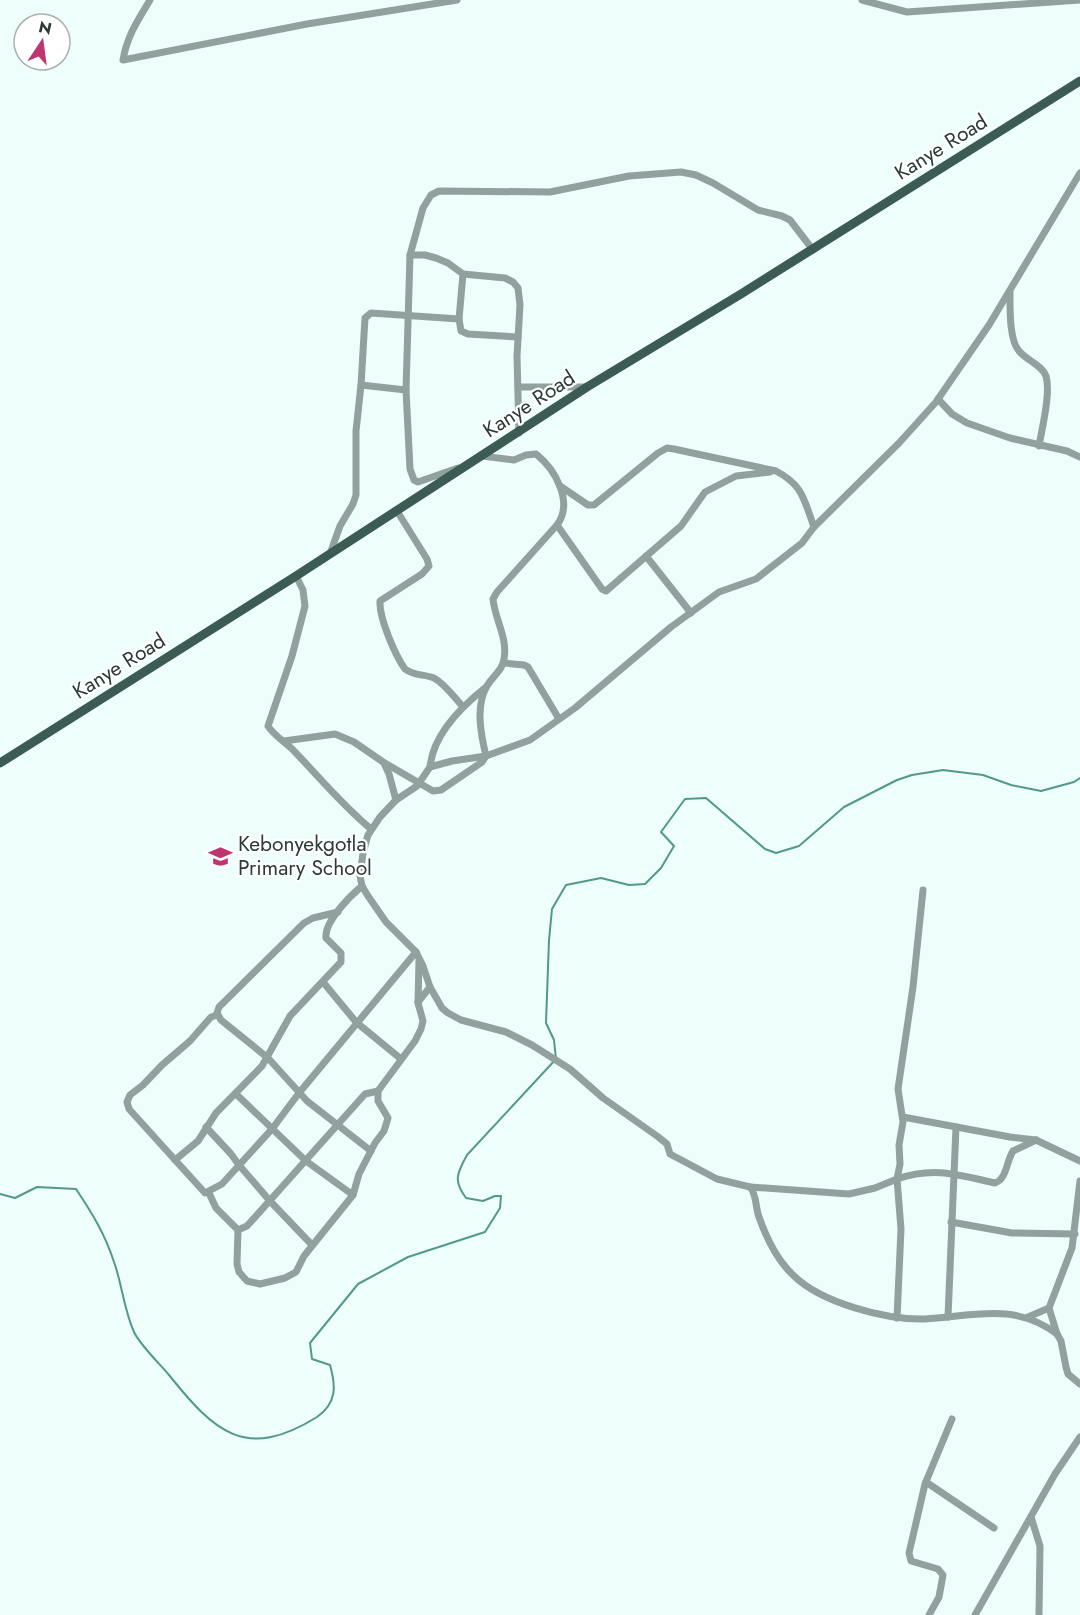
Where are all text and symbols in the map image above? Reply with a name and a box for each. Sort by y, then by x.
north arrow [12,12,72,72]
text: N [36,15,54,41]
street label: Kanye Road [889,107,993,187]
street label: Kanye Road [477,363,581,445]
street label: Kanye Road [67,626,171,706]
place label: Kebonyekgotla Primary School [238,829,372,883]
school or university icon: Kebonyekgotla Primary School [207,843,233,869]

